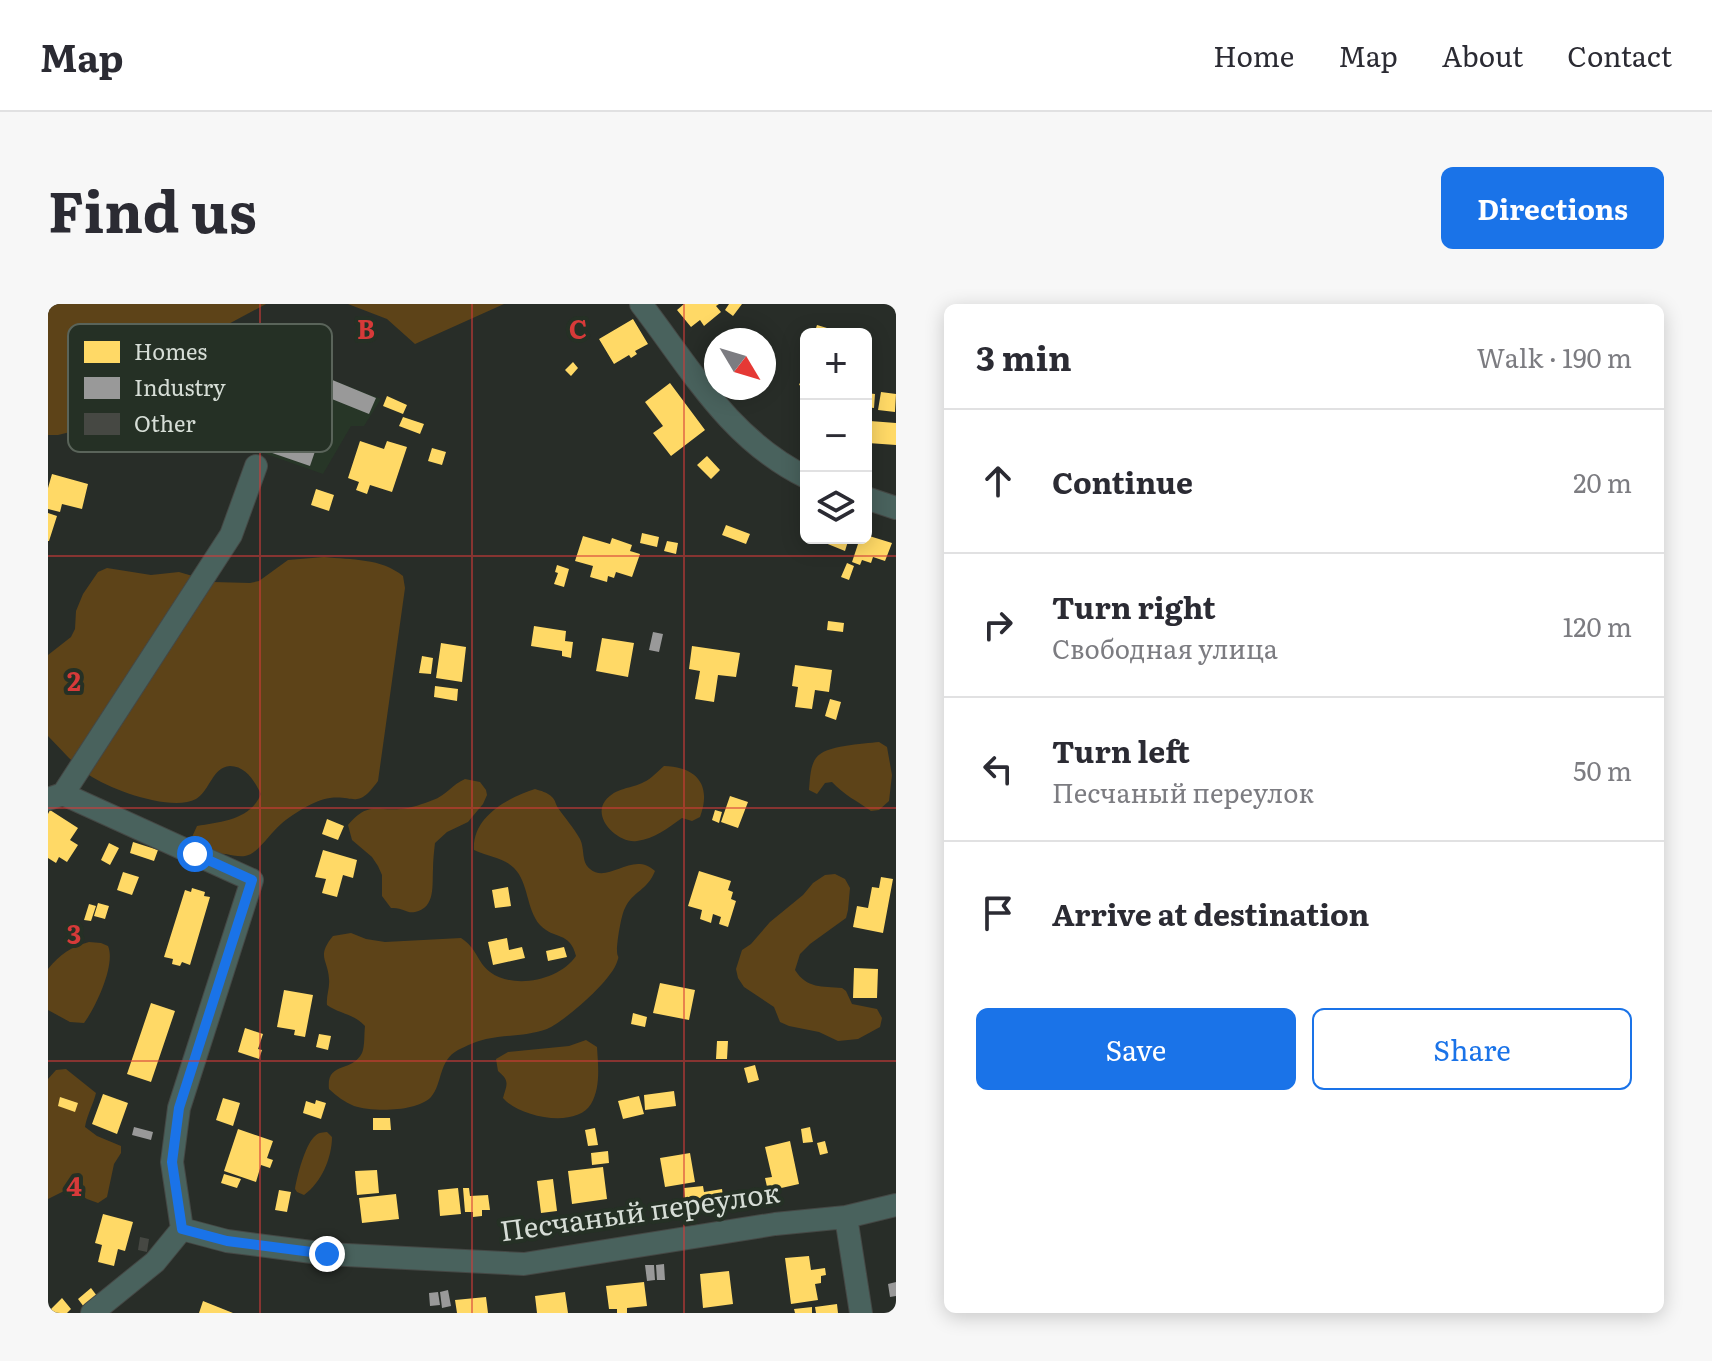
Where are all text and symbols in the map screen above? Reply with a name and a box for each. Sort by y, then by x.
text: Map [40,27,124,84]
text: Home [1213,34,1294,76]
text: Map [1338,34,1398,76]
text: About [1442,34,1523,76]
text: Contact [1567,34,1672,76]
text: Find us [48,167,257,250]
button: Directions [1441,167,1664,249]
text: B [357,308,375,347]
text: C [569,308,587,347]
legend [68,324,332,452]
north arrow [704,328,776,400]
map controls [800,328,872,544]
button: + [800,328,872,400]
text: 3 min [976,331,1072,381]
text: Homes [134,334,207,367]
text: Walk · 190 m [1477,337,1632,376]
text: Industry [134,370,226,403]
button: − [800,400,872,472]
text: Other [134,406,196,439]
icon: ahead [976,459,1020,503]
text: Continue [1052,459,1193,503]
text: 20 m [1573,462,1632,501]
button: layers [800,472,872,544]
text: Turn right [1052,584,1216,628]
icon: right [976,603,1020,647]
text: 120 m [1563,606,1632,645]
text: Свободная улица [1052,628,1278,667]
text: 2 [67,660,81,699]
text: Turn left [1052,728,1190,772]
icon: left [976,747,1020,791]
text: 50 m [1573,750,1632,789]
text: Песчаный переулок [1052,772,1314,811]
route start [177,836,213,872]
icon: arrive [976,891,1020,935]
text: Arrive at destination [1052,891,1369,935]
text: 3 [67,913,81,952]
button: Save [976,1008,1296,1090]
button: Share [1312,1008,1632,1090]
text: 4 [66,1165,82,1204]
street label: Песчаный переулок [497,1170,783,1250]
route end [309,1236,345,1272]

